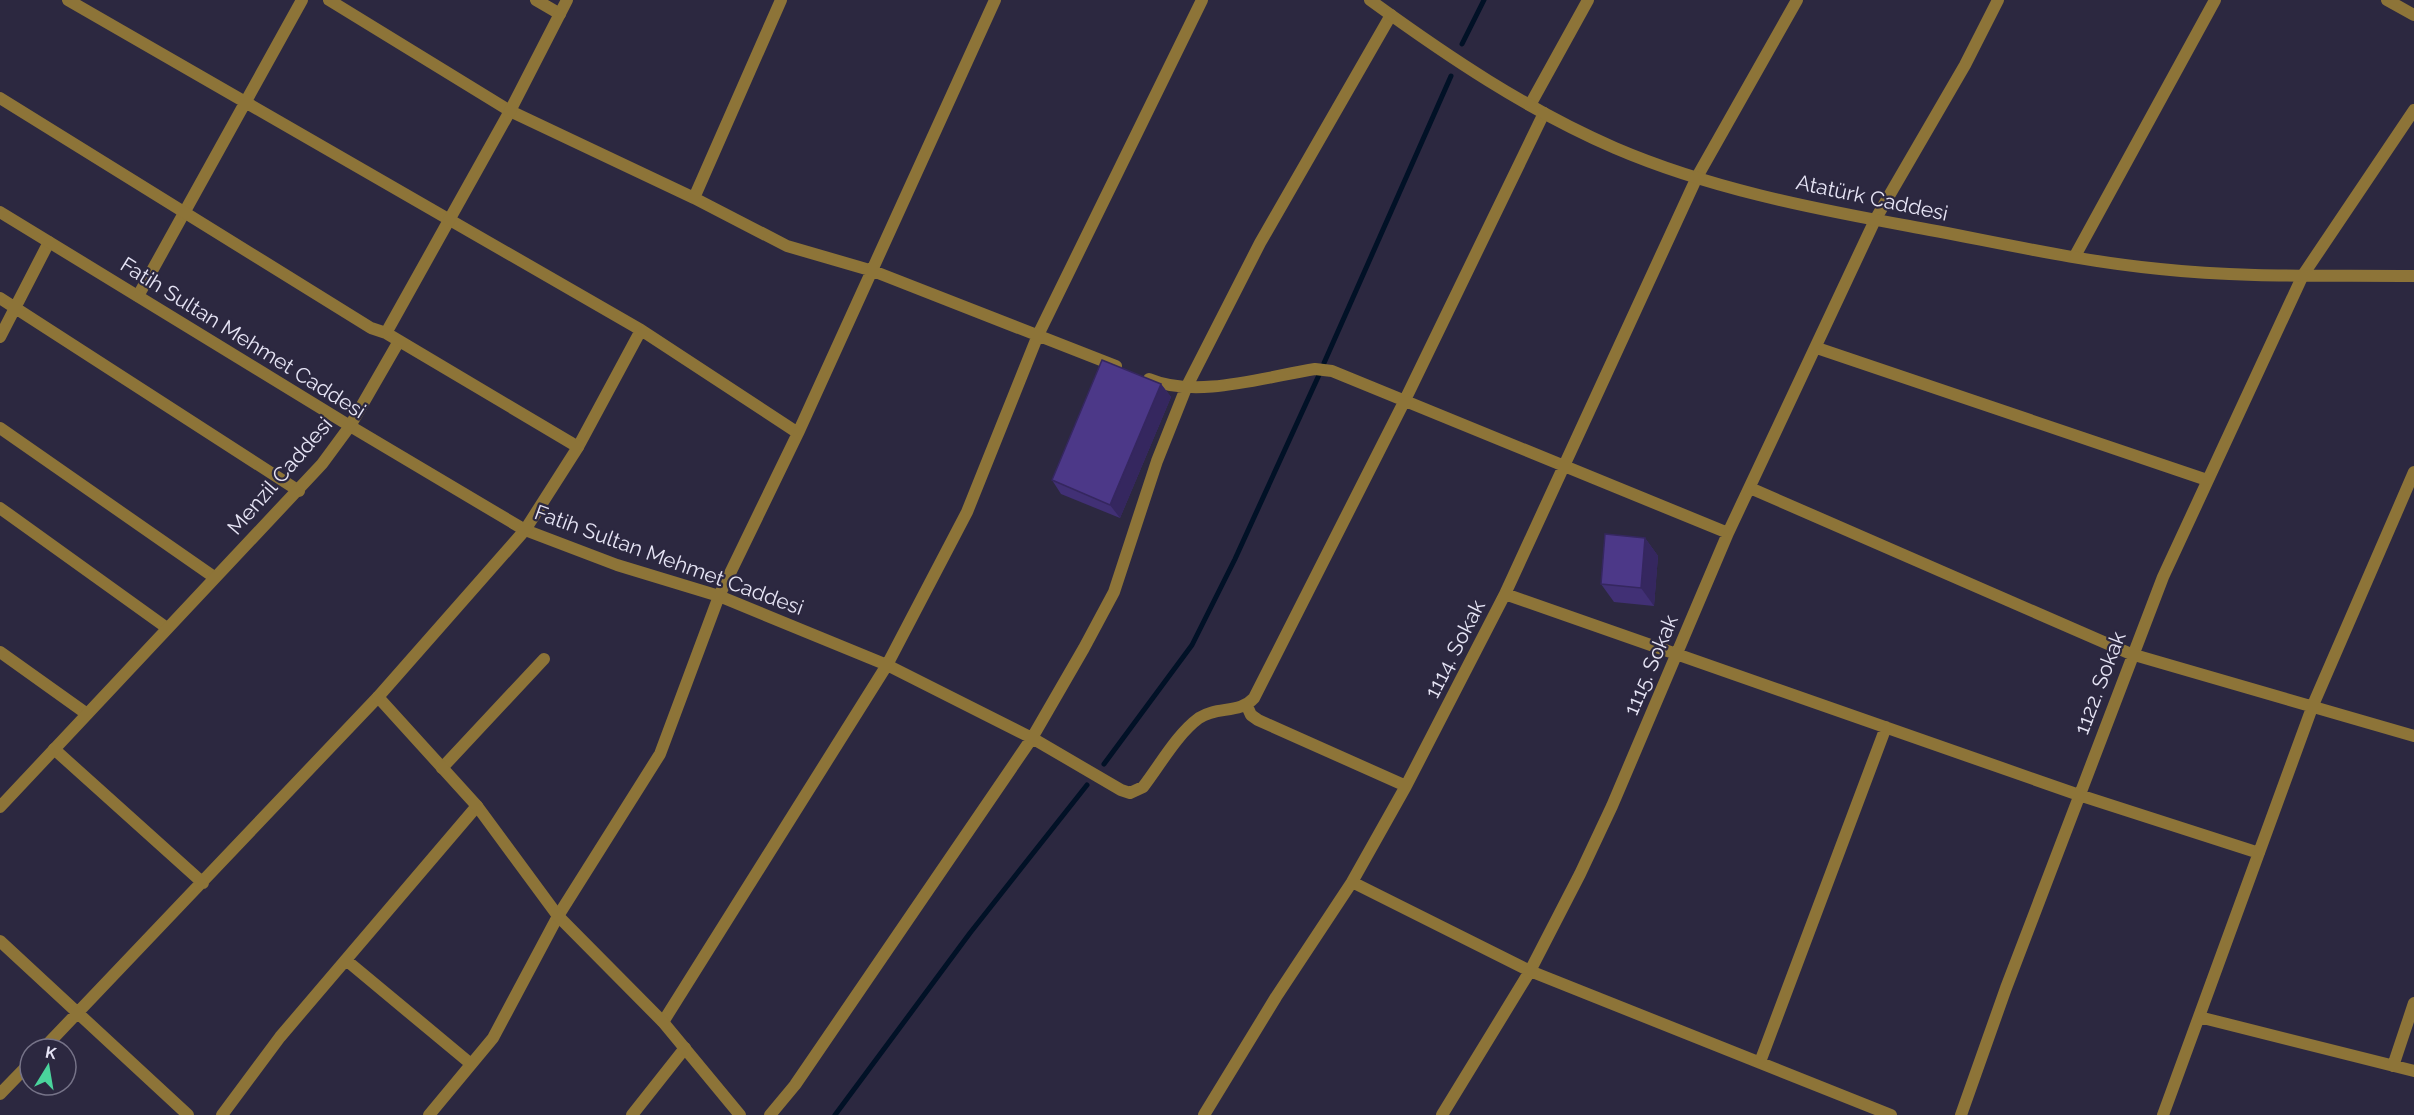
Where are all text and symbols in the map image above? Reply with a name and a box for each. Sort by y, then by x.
street label: Atatürk Caddesi [1794,169,1950,226]
street label: Fatih Sultan Mehmet Caddesi [116,252,370,424]
street label: Menzil Caddesi [222,412,337,539]
street label: Fatih Sultan Mehmet Caddesi [531,499,807,620]
street label: 1114. Sokak [1419,596,1490,702]
street label: 1115. Sokak [1618,611,1683,719]
street label: 1122. Sokak [2068,628,2131,738]
north arrow [18,1037,78,1097]
text: K [44,1042,58,1063]

